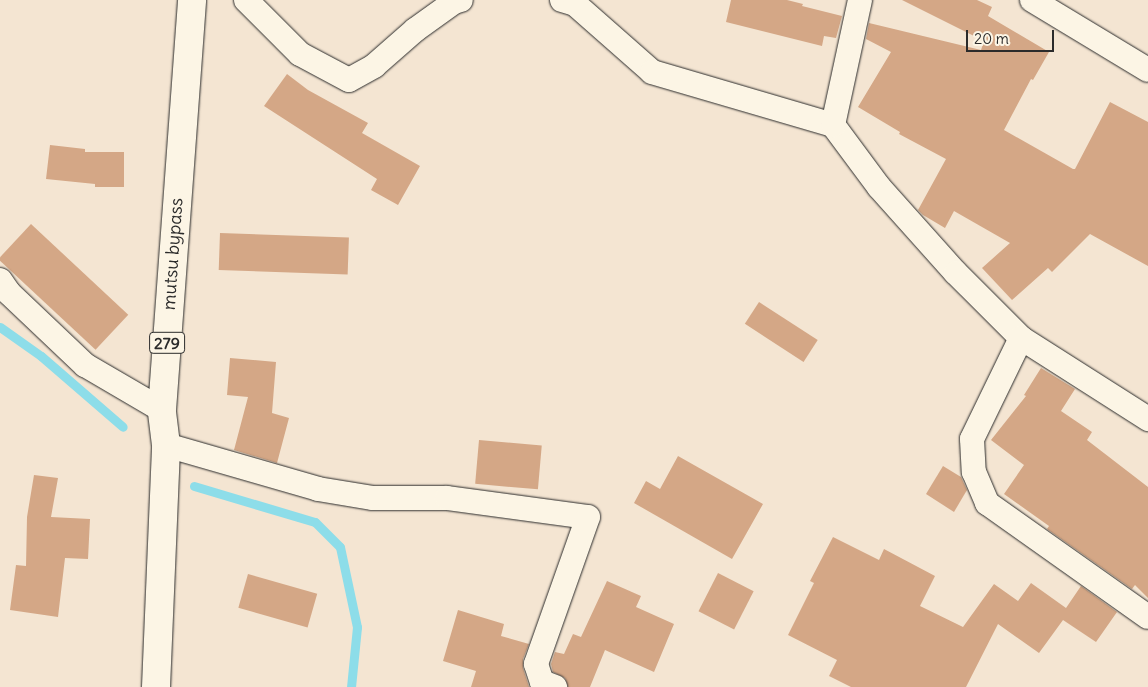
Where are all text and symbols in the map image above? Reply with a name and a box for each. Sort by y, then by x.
scale bar [968,20,1056,52]
text: 20 m [974,29,1009,48]
street label: mutsu bypass [158,197,188,311]
road number: 279 [148,329,186,356]

